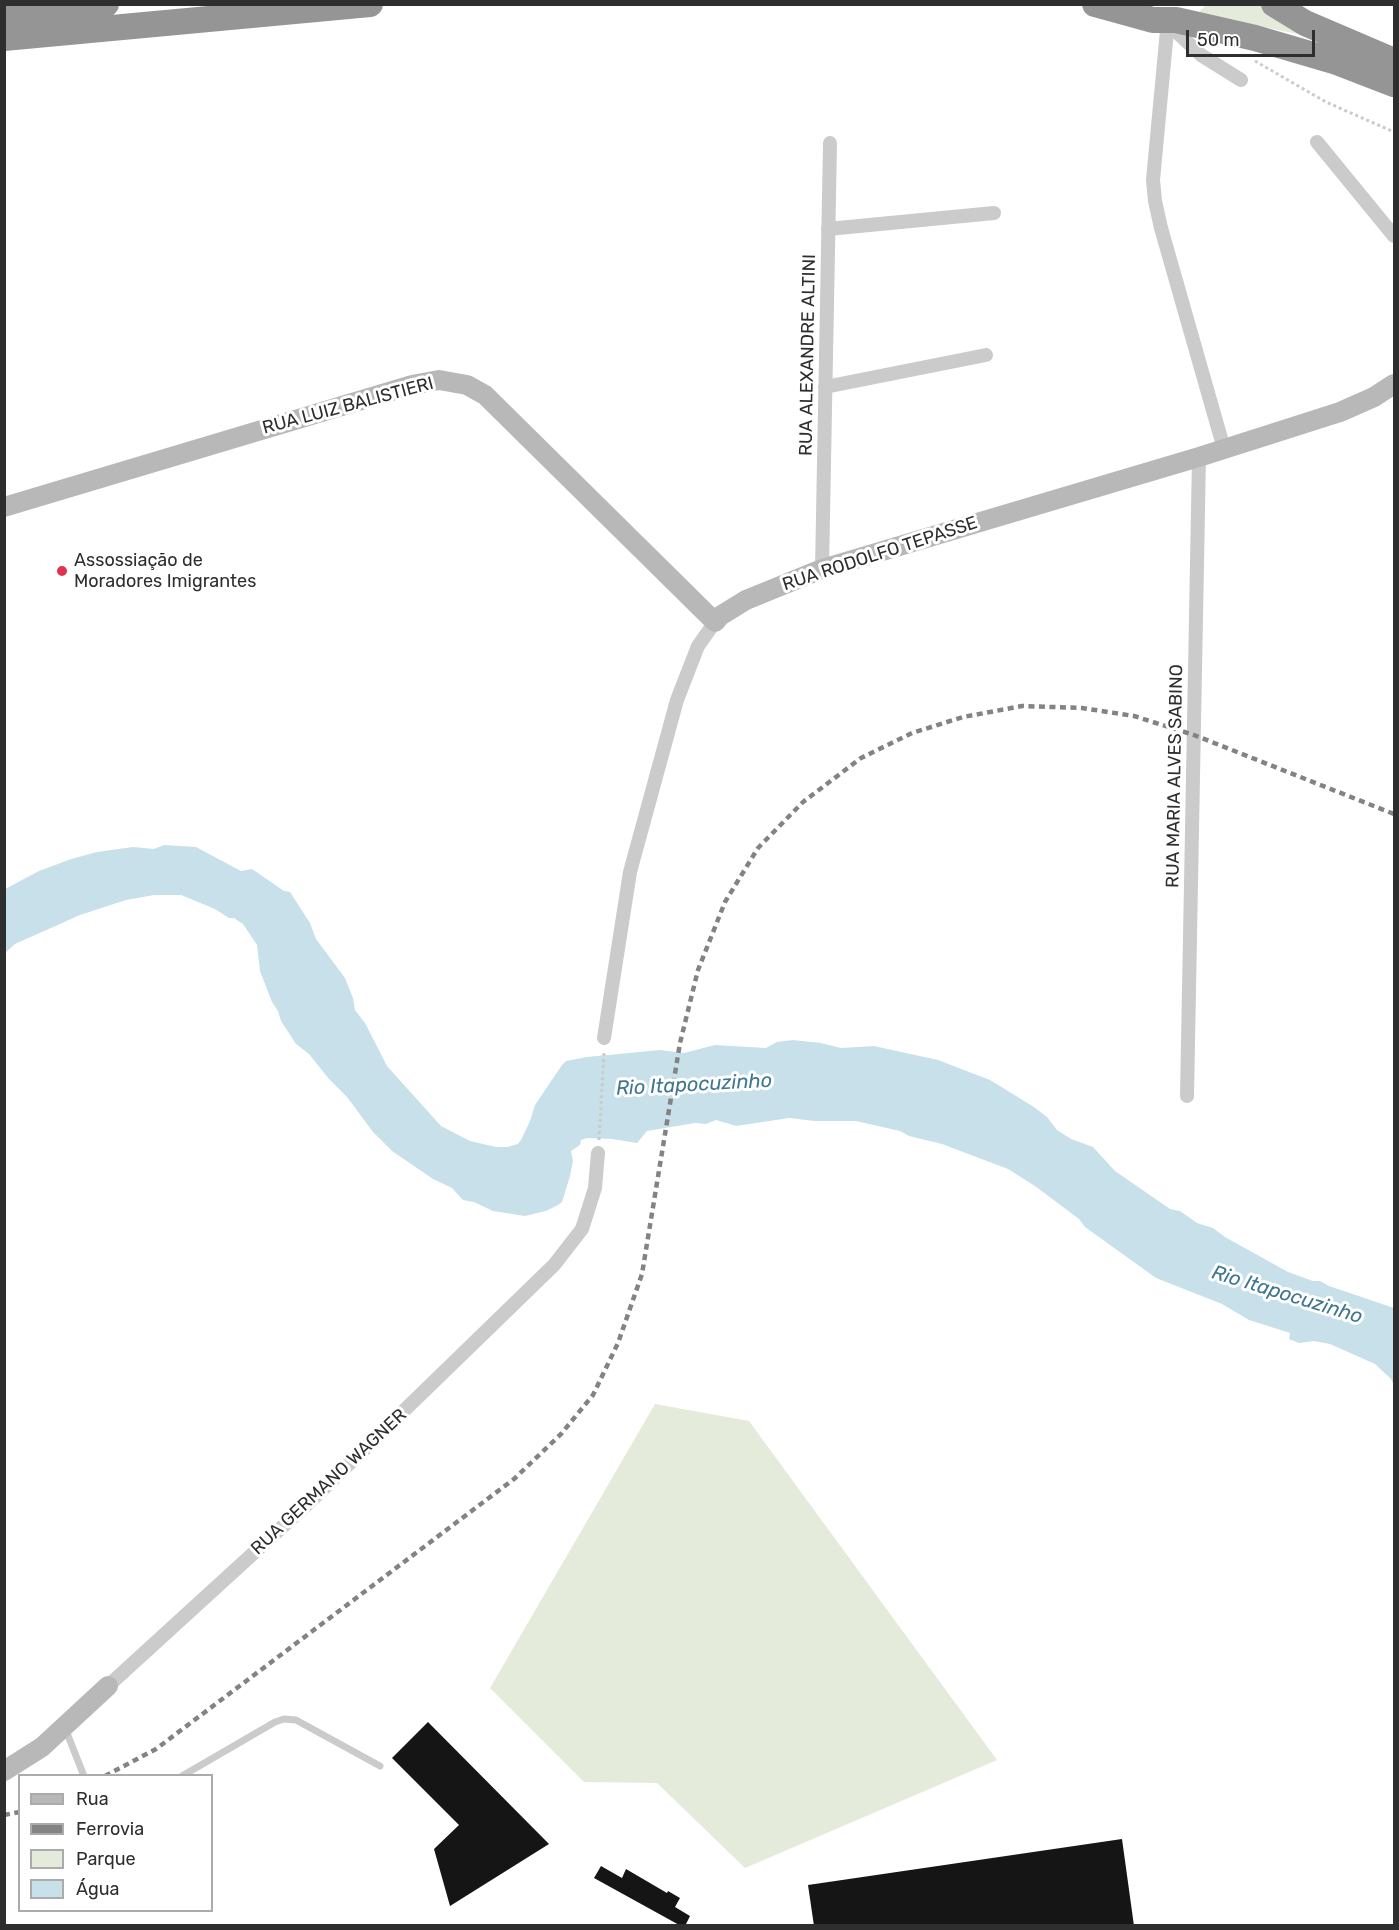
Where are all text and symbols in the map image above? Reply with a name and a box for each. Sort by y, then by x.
scale bar [1189,18,1318,56]
text: 50 m [1197,29,1240,51]
street label: RUA ALEXANDRE ALTINI [795,254,821,456]
street label: RUA LUIZ BALISTIERI [260,373,436,439]
street label: RUA RODOLFO TEPASSE [780,512,980,596]
place label: Assossiação de Moradores Imigrantes [74,550,256,592]
marker: Assossiação de Moradores Imigrantes [55,564,69,578]
street label: RUA MARIA ALVES SABINO [1162,664,1188,888]
water label: Rio Itapocuzinho [615,1069,773,1101]
water label: Rio Itapocuzinho [1209,1261,1365,1329]
street label: RUA GERMANO WAGNER [247,1404,411,1560]
legend [18,1774,213,1912]
text: Rua [76,1788,109,1810]
text: Ferrovia [76,1818,144,1840]
text: Parque [76,1848,136,1870]
text: Água [76,1878,119,1900]

